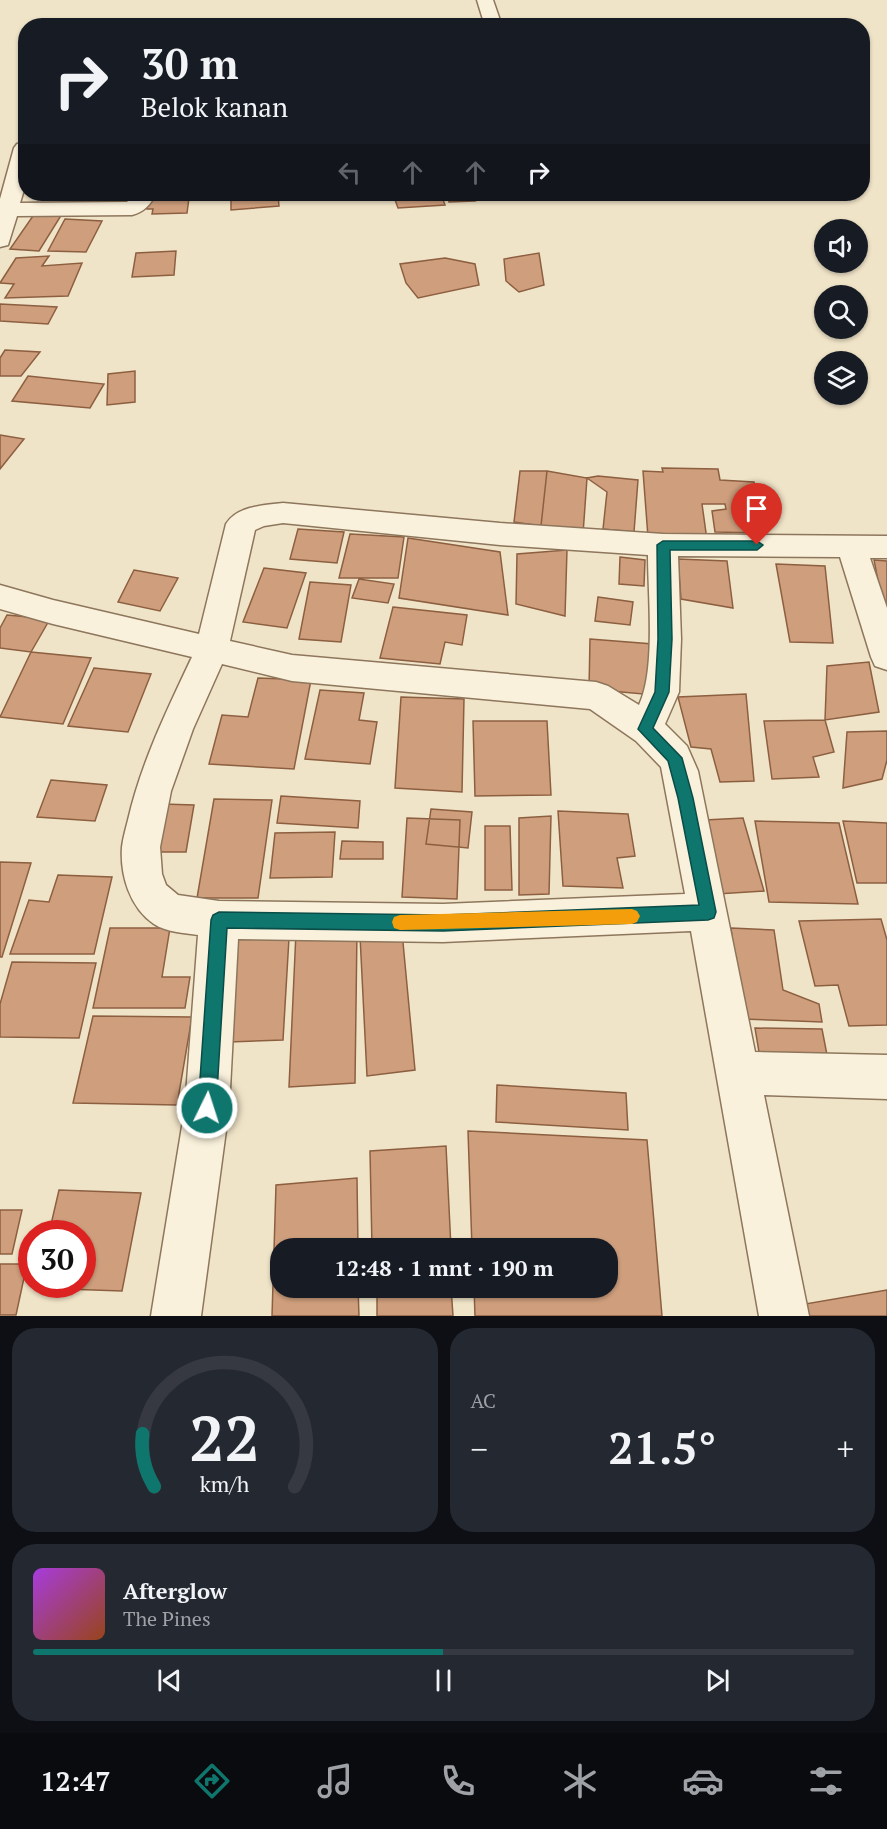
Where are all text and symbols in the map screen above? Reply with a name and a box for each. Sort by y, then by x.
text: 30 m [141,35,239,91]
icon: right [42,42,120,120]
text: Belok kanan [141,89,288,125]
icon: left [333,156,366,189]
icon: ahead [396,156,429,189]
icon: ahead [459,156,492,189]
icon: right [522,156,555,189]
map controls [814,219,868,405]
button: sound [814,219,868,273]
button: search [814,285,868,339]
button: layers [814,351,868,405]
pin [731,483,782,545]
icon: arrive [740,492,773,525]
position arrow [175,1076,239,1140]
speed limit sign: 30 [18,1220,96,1298]
text: 12:48 · 1 mnt · 190 m [334,1253,554,1282]
text: AC [471,1387,496,1414]
text: 22 [189,1396,260,1479]
text: 21.5° [608,1417,716,1477]
text: − [471,1427,488,1470]
text: + [836,1427,854,1470]
text: km/h [200,1470,250,1498]
text: Afterglow [123,1576,227,1605]
text: The Pines [123,1605,211,1632]
icon: previous [153,1664,186,1697]
icon: pause [427,1664,460,1697]
icon: next [701,1664,734,1697]
icon: directions [191,1760,233,1802]
icon: music [314,1760,356,1802]
icon: phone [437,1760,479,1802]
icon: climate [559,1760,601,1802]
icon: car [682,1760,724,1802]
icon: filters [805,1760,847,1802]
text: 12:47 [40,1763,111,1799]

